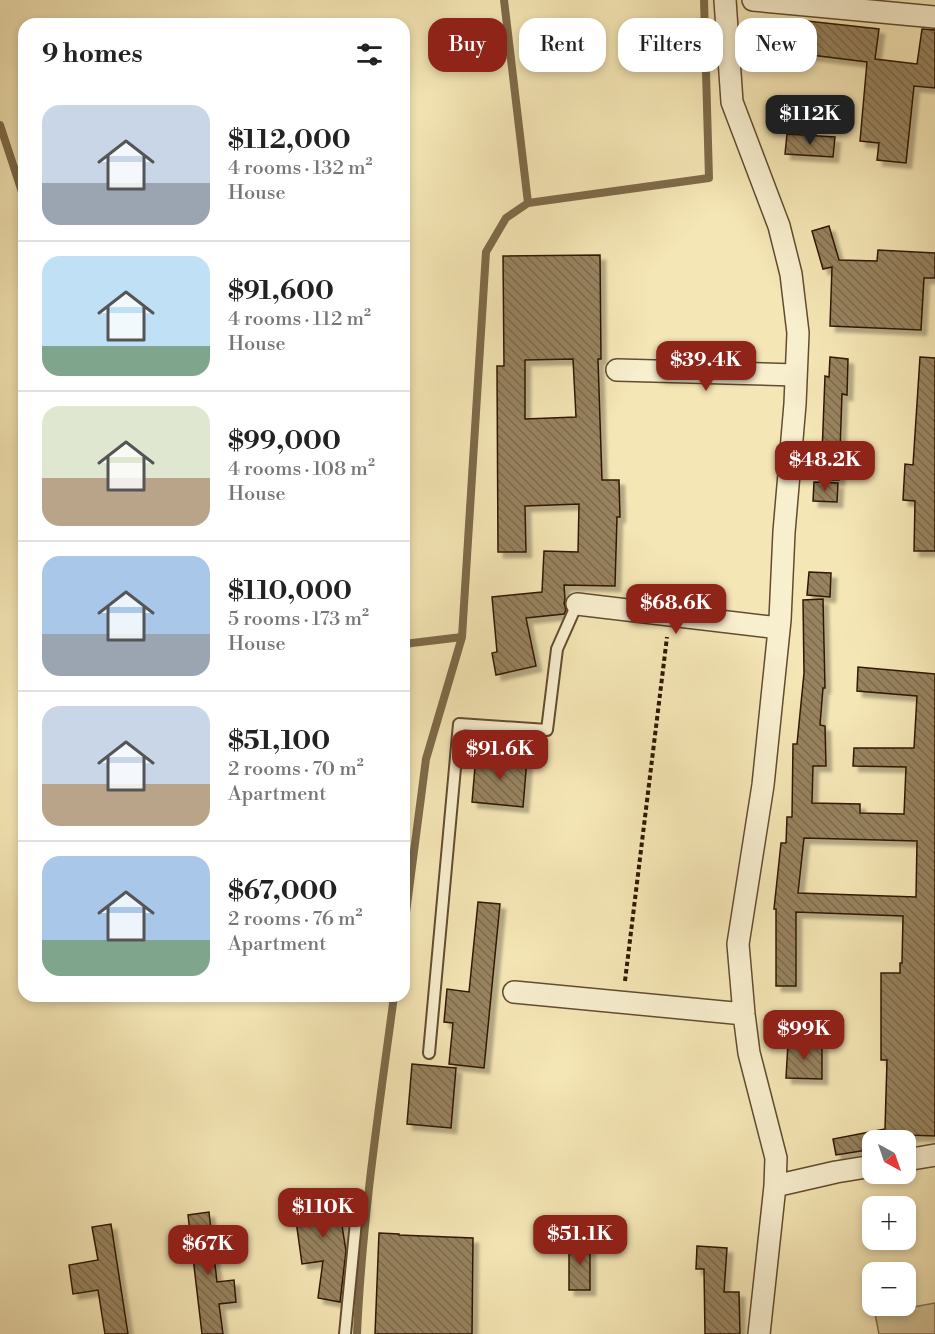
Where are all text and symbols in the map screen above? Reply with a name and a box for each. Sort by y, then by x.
chip: Buy [428,18,507,72]
chip: Rent [519,18,606,72]
chip: Filters [618,18,723,72]
chip: New [735,18,817,72]
text: 9 homes [42,38,143,70]
icon: filters [353,38,386,71]
pin: $112K [768,95,852,146]
text: $112K [780,102,840,127]
text: $112,000 [228,124,351,156]
icon: home [90,129,162,201]
text: 4 rooms · 132 m² [228,156,372,181]
text: House [228,181,286,206]
text: $91,600 [228,275,334,307]
icon: home [90,280,162,352]
text: 4 rooms · 112 m² [228,307,371,332]
text: House [228,332,286,357]
pin: $39.4K [657,341,755,392]
text: $39.4K [670,348,742,373]
text: $99,000 [228,425,341,457]
icon: home [90,430,162,502]
pin: $48.2K [776,441,874,492]
text: $48.2K [789,448,861,473]
text: 4 rooms · 108 m² [228,457,375,482]
text: House [228,482,286,507]
text: $110,000 [228,575,352,607]
icon: home [90,580,162,652]
pin: $68.6K [627,584,725,635]
text: $68.6K [640,591,712,616]
text: 5 rooms · 173 m² [228,607,369,632]
text: House [228,632,286,657]
text: $51,100 [228,725,330,757]
icon: home [90,730,162,802]
pin: $91.6K [451,730,549,781]
text: $91.6K [466,737,534,762]
text: 2 rooms · 70 m² [228,757,364,782]
text: Apartment [228,782,326,807]
text: $67,000 [228,875,337,907]
icon: home [90,880,162,952]
text: 2 rooms · 76 m² [228,907,362,932]
text: Apartment [228,932,326,957]
pin: $99K [768,1010,840,1061]
text: $99K [777,1017,831,1042]
north arrow [862,1130,916,1184]
map controls [862,1130,916,1316]
pin: $110K [281,1188,365,1239]
text: $110K [292,1195,354,1220]
button: + [862,1196,916,1250]
pin: $51.1K [531,1215,629,1266]
text: $51.1K [547,1222,613,1247]
pin: $67K [172,1225,244,1276]
text: $67K [182,1232,234,1257]
button: − [862,1262,916,1316]

